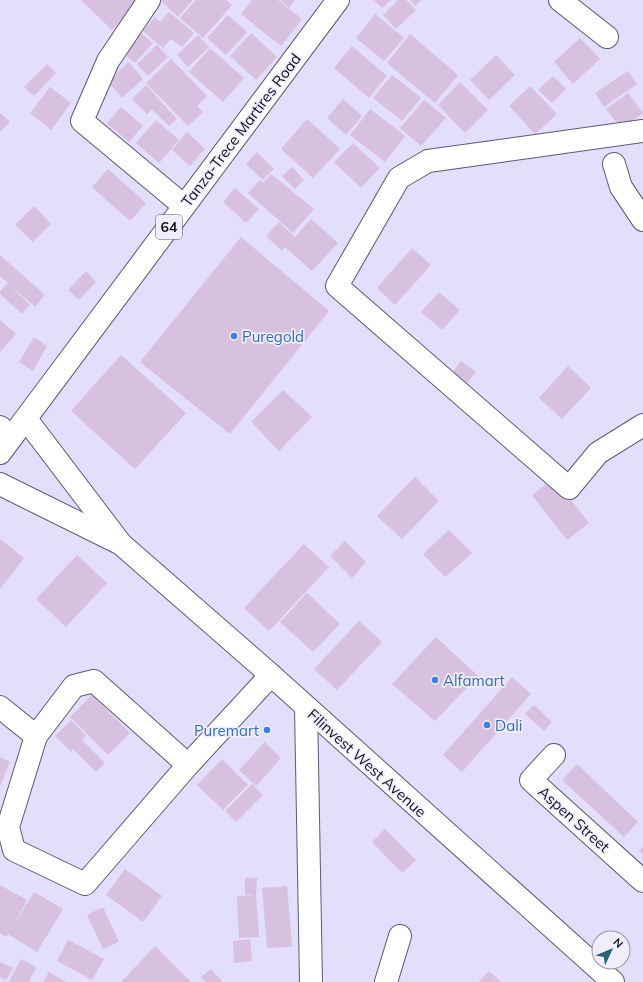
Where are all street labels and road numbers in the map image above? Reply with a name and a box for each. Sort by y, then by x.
street label: Tanza-Trece Martires Road [177,50,305,210]
road number: 64 [156,215,182,239]
street label: Filinvest West Avenue [304,705,430,821]
street label: Aspen Street [534,782,614,856]

